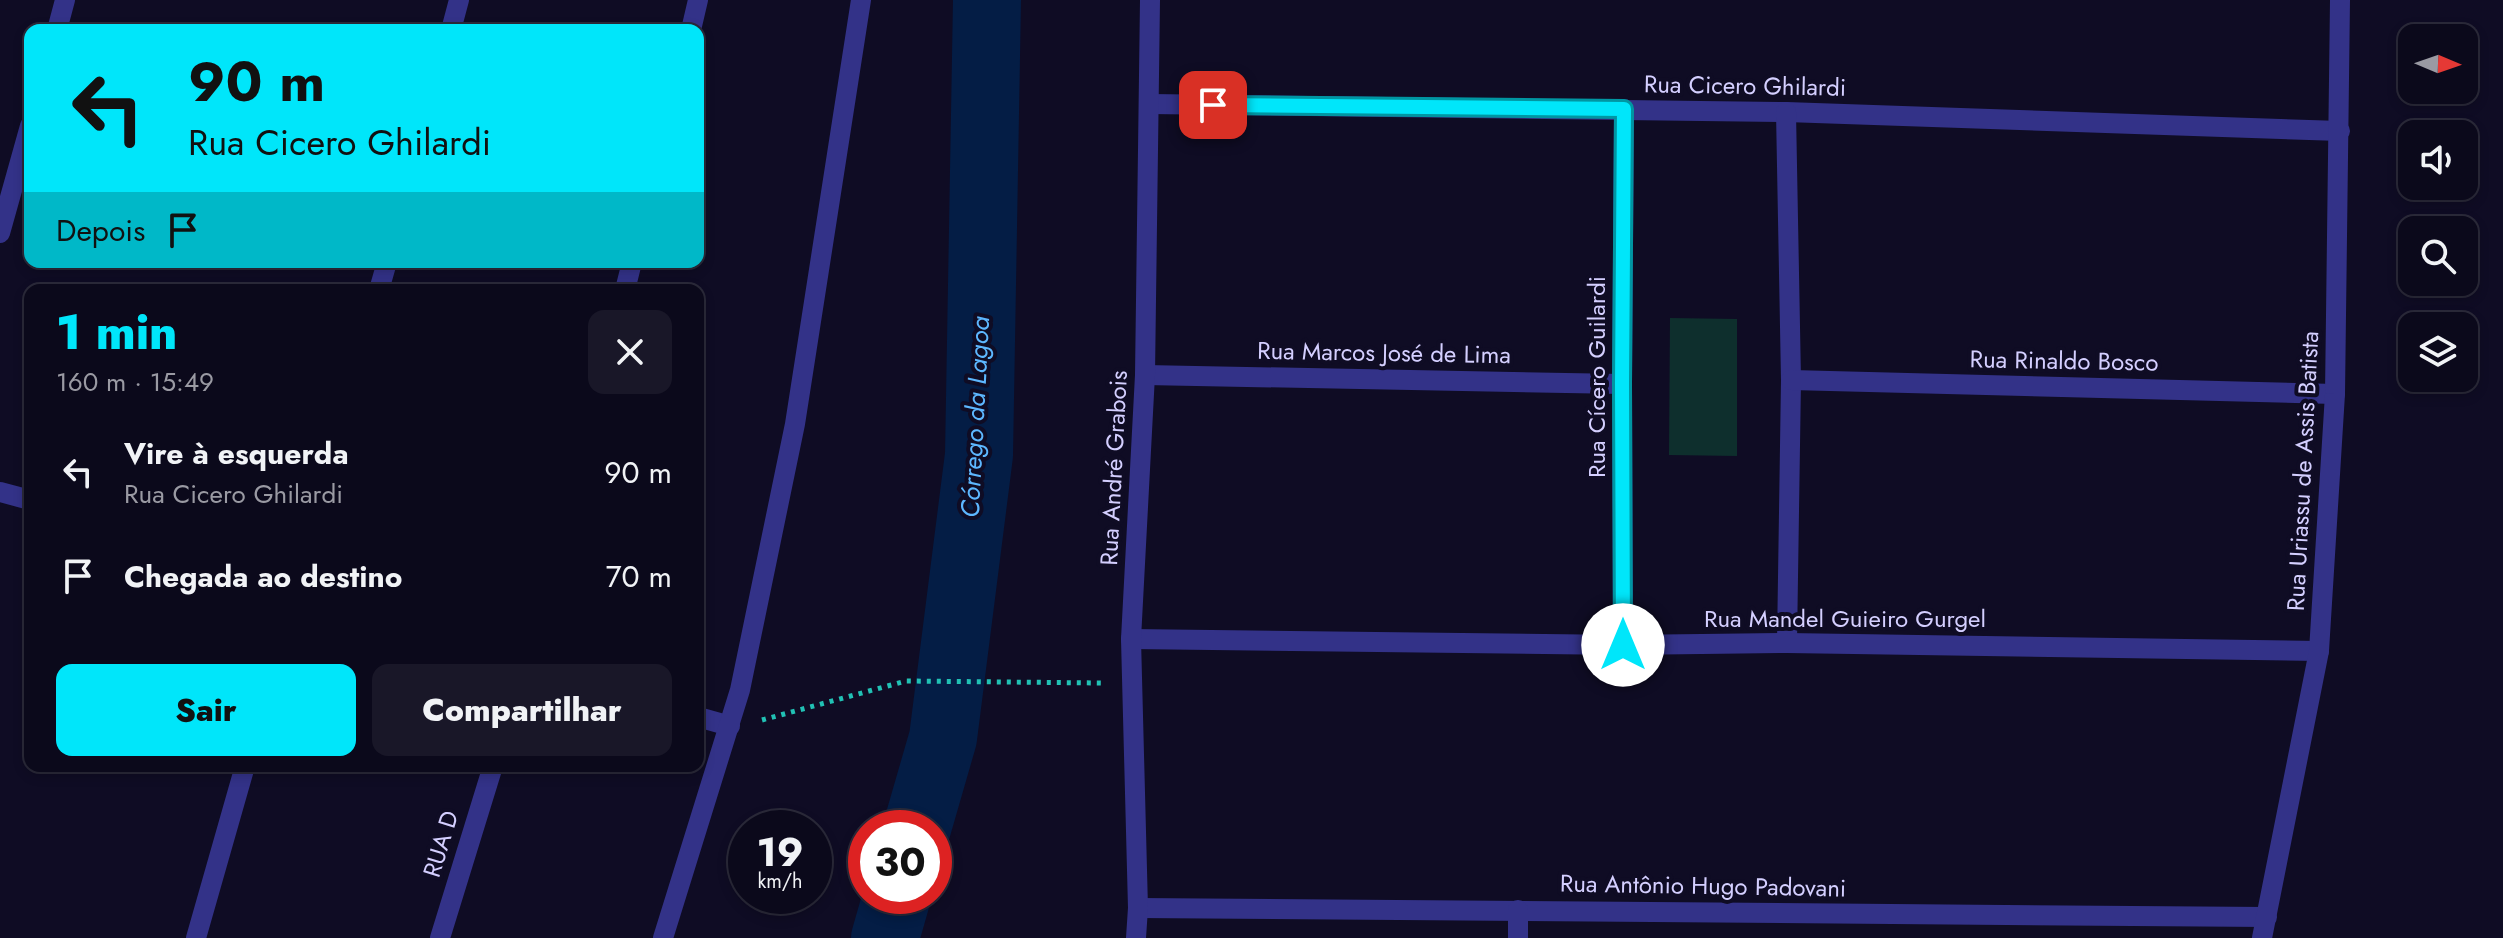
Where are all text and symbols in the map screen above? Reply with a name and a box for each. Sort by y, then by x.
north arrow [2398,24,2478,104]
map controls [2398,24,2478,392]
text: 90 m [188,41,325,122]
icon: left [56,56,160,160]
street label: Rua Cicero Ghilardi [1644,66,1846,105]
pin [1179,71,1247,139]
icon: arrive [1191,83,1235,127]
text: Rua Cicero Ghilardi [188,116,491,168]
button: sound [2398,120,2478,200]
icon: arrive [161,208,205,252]
text: Depois [56,209,145,252]
button: search [2398,216,2478,296]
street label: Rua Cícero Guilardi [1579,276,1614,478]
text: 1 min [56,298,177,367]
button: close [588,310,672,394]
button: layers [2398,312,2478,392]
water label: Córrego da Lagoa [951,315,999,519]
street label: Rua Uriassu de Assis Batista [2278,330,2327,612]
street label: Rua Marcos José de Lima [1257,333,1511,372]
street label: Rua Rinaldo Bosco [1969,341,2159,380]
text: 160 m · 15:49 [56,363,214,401]
street label: Rua André Grabois [1091,369,1136,566]
text: Vire à esquerda [124,432,349,475]
icon: left [56,450,100,494]
text: 90 m [604,451,672,494]
text: Rua Cicero Ghilardi [124,475,343,513]
icon: arrive [56,554,100,598]
text: Chegada ao destino [124,555,402,598]
text: 70 m [606,555,672,598]
street label: Rua Mandel Guieiro Gurgel [1704,601,1986,636]
position arrow [1581,603,1665,687]
button: Sair [56,664,356,756]
button: Compartilhar [372,664,672,756]
street label: RUA D [414,806,467,881]
speed limit sign: 30 [848,810,952,914]
text: 19 [756,823,804,881]
street label: Rua Antônio Hugo Padovani [1560,866,1846,905]
text: km/h [757,867,803,896]

